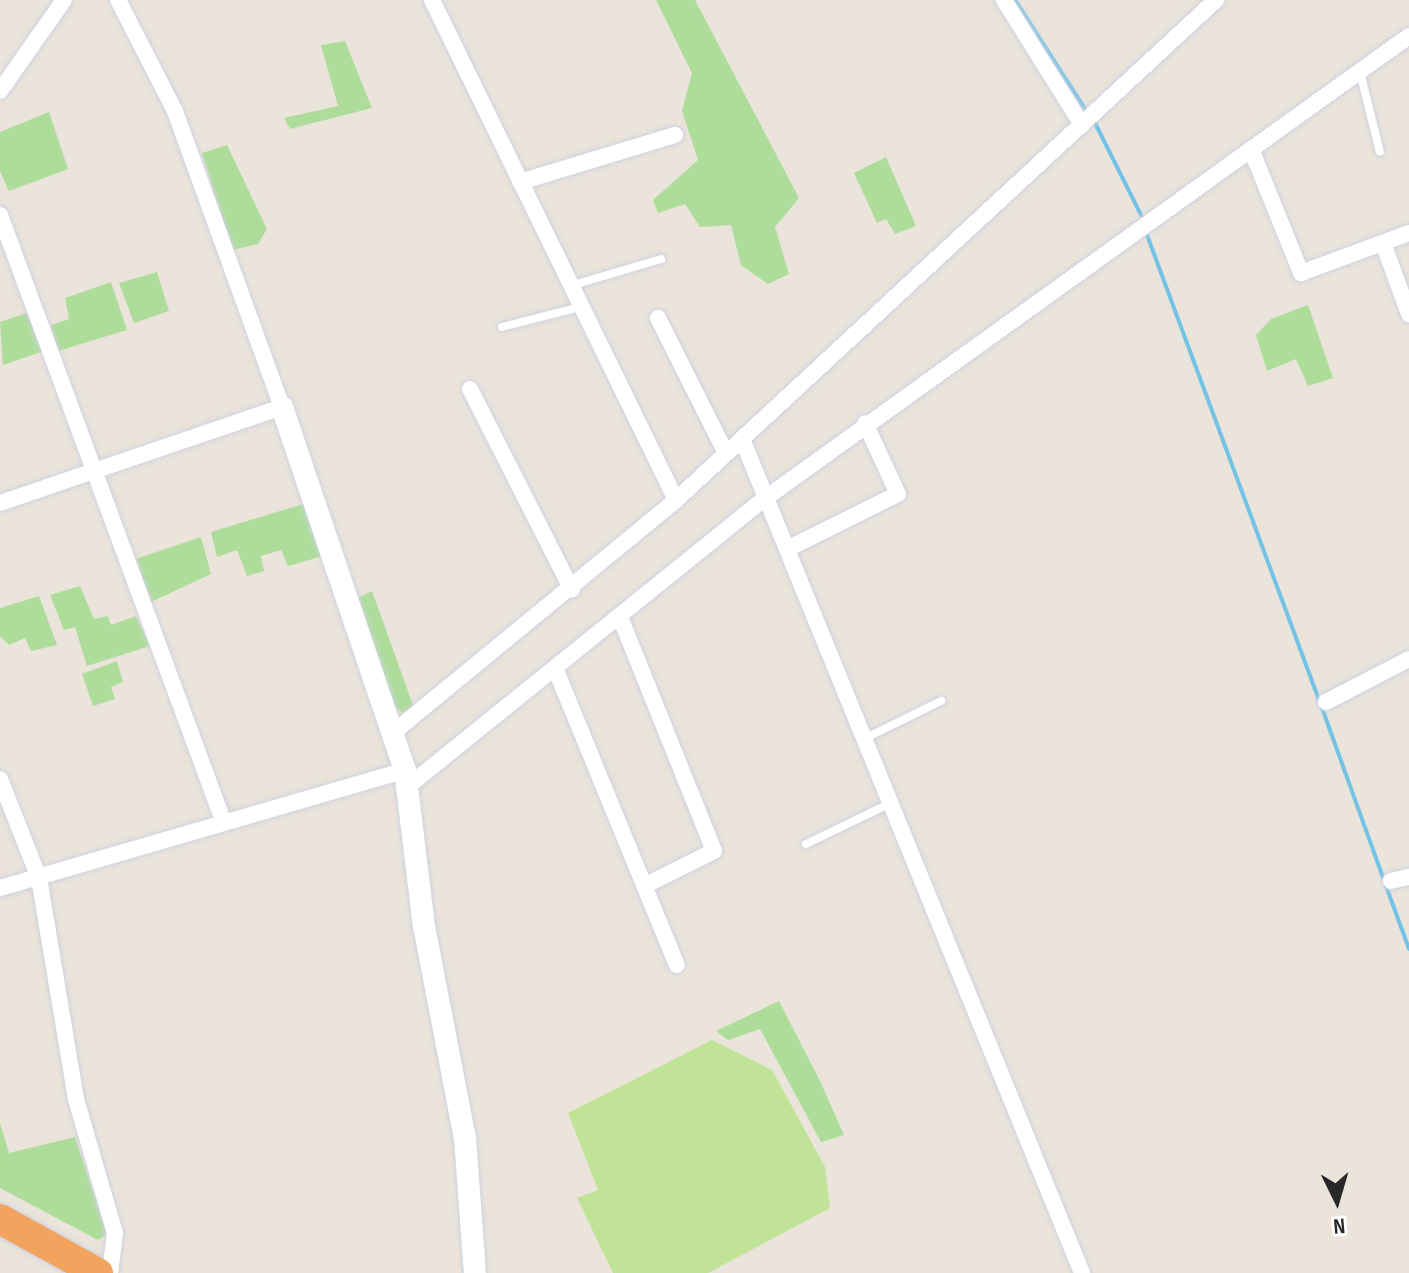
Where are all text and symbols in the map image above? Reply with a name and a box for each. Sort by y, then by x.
north arrow [1297,1161,1377,1241]
text: N [1332,1211,1346,1239]

